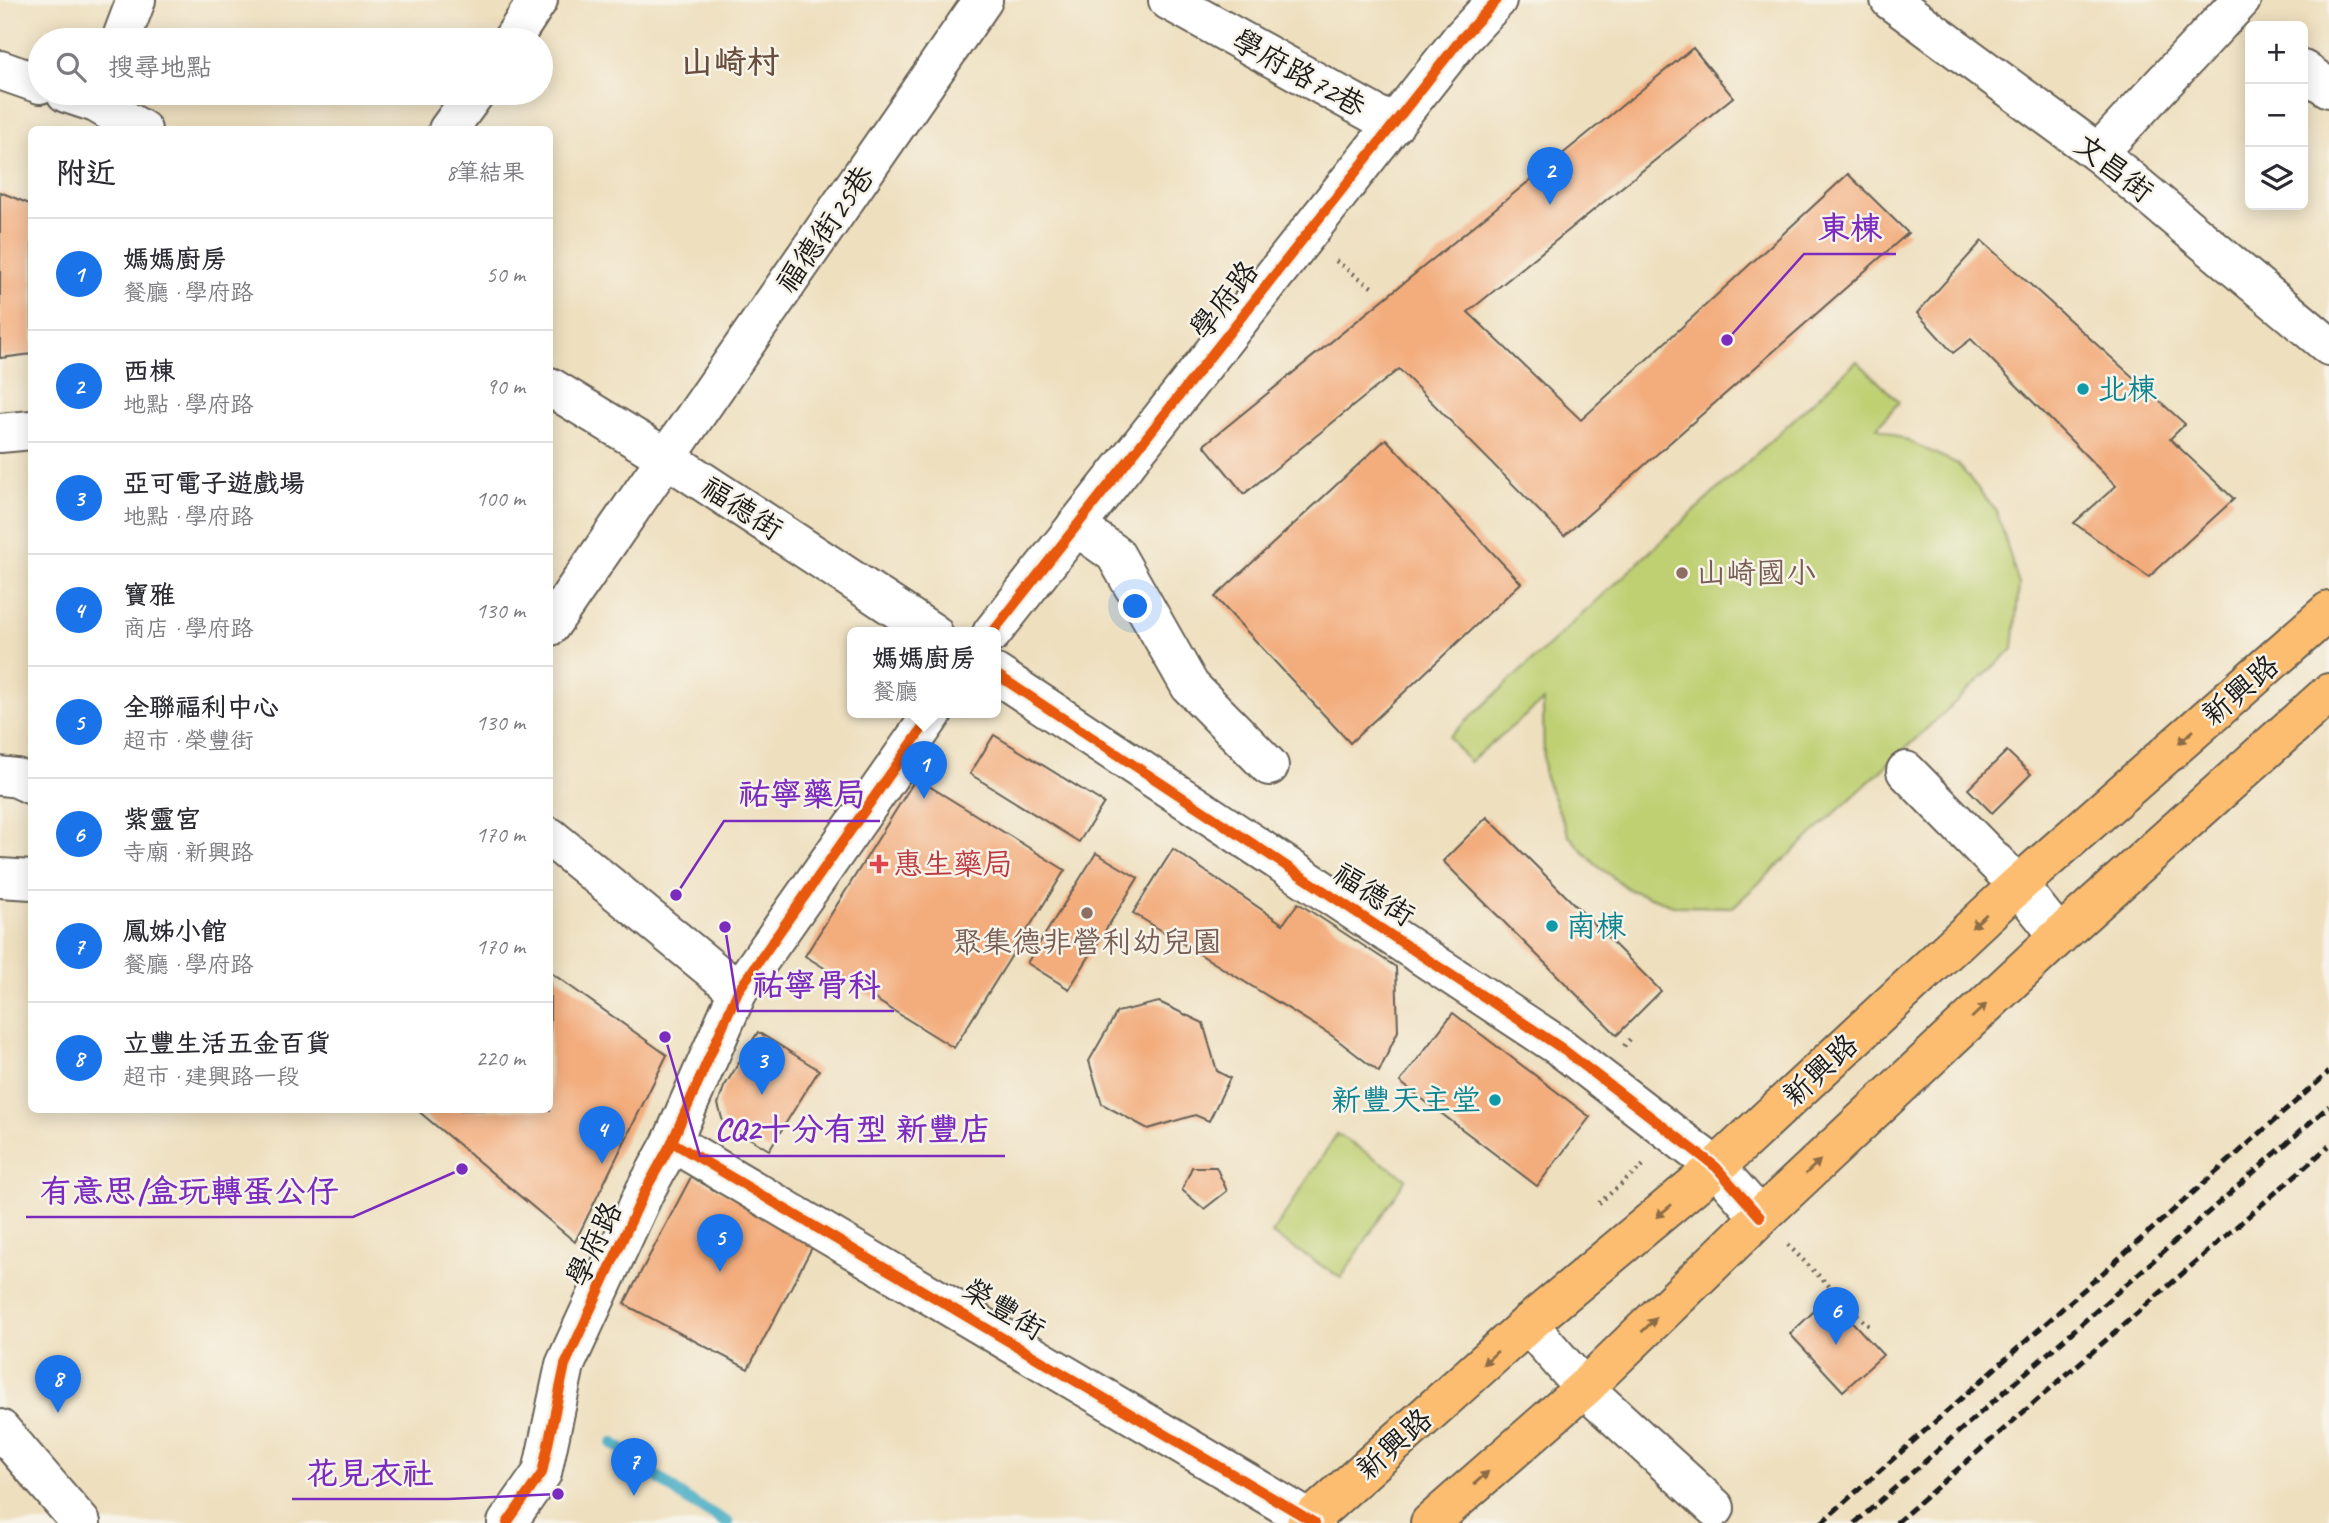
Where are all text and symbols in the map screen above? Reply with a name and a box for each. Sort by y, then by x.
street label: 學府路72巷 [1226,21,1372,125]
map controls [2245,21,2308,210]
button: + [2245,21,2308,84]
search box [28,28,553,105]
district label: 山崎村 [681,41,780,83]
icon: search [52,48,90,86]
text: 搜尋地點 [108,51,212,84]
button: − [2245,84,2308,147]
street label: 文昌街 [2067,125,2161,211]
pin: 2 [1527,147,1573,205]
button: layers [2245,147,2308,210]
text: 附近 [56,154,116,192]
text: 8筆結果 [446,158,525,187]
street label: 福德街25巷 [767,158,883,300]
callout: 東棟 [1804,201,1896,254]
text: 東棟 [1818,208,1883,249]
text: 媽媽廚房 [123,243,227,276]
street label: 學府路 [1181,253,1267,347]
text: 1 [74,260,84,289]
text: 50 m [486,260,525,289]
text: 餐廳 · 學府路 [123,278,253,307]
text: 西棟 [123,355,175,388]
place label: 北棟 [2097,370,2157,408]
text: 2 [74,372,84,401]
text: 90 m [486,372,525,401]
marker: 北棟 [2075,381,2091,397]
text: 地點 · 學府路 [123,390,253,419]
text: 亞可電子遊戲場 [123,467,305,500]
street label: 福德街 [694,468,790,548]
text: 3 [74,484,84,513]
text: 100 m [476,484,525,513]
text: 地點 · 學府路 [123,502,253,531]
place label: 山崎國小 [1696,554,1816,592]
marker: 山崎國小 [1674,565,1690,581]
text: 寶雅 [123,579,175,612]
your location [1118,589,1152,623]
text: 4 [74,596,84,625]
text: 130 m [476,596,525,625]
text: 商店 · 學府路 [123,614,253,643]
popup [847,627,1001,718]
text: 媽媽廚房 [872,642,976,675]
street label: 新興路 [2194,646,2286,734]
text: 餐廳 [872,677,918,706]
text: 全聯福利中心 [123,691,279,724]
text: 5 [74,708,84,737]
text: 130 m [476,708,525,737]
text: 超市 · 榮豐街 [123,726,253,755]
one-way arrow [2178,729,2195,745]
pin: 1 [901,741,947,799]
callout: 祐寧藥局 [724,768,880,821]
text: 祐寧藥局 [738,774,866,815]
text: 紫靈宫 [123,803,201,836]
text: 6 [74,820,84,849]
text: 170 m [476,820,525,849]
text: 寺廟 · 新興路 [123,838,253,867]
place label: 惠生藥局 [893,845,1013,883]
street label: 福德街 [1326,854,1422,934]
marker: 惠生藥局 [871,856,887,872]
marker: 聚集德非營利幼兒園 [1079,905,1095,921]
place label: 南棟 [1566,907,1626,945]
one-way arrow [1971,913,1988,929]
text: 鳳姊小館 [123,915,227,948]
marker: 南棟 [1544,918,1560,934]
place label: 聚集德非營利幼兒園 [952,923,1222,961]
text: 7 [74,932,84,961]
text: 170 m [476,932,525,961]
text: 餐廳 · 學府路 [123,950,253,979]
callout: 祐寧骨科 [738,958,894,1011]
text: 祐寧骨科 [752,965,881,1006]
one-way arrow [1970,1003,1988,1019]
street label: 新興路 [1774,1025,1866,1115]
text: 立豐生活五金百貨 [123,1027,331,1060]
pin: 3 [739,1037,785,1095]
text: 8 [74,1044,84,1073]
text: 220 m [476,1044,525,1073]
text: 超市 · 建興路一段 [123,1062,299,1091]
place label: 新豐天主堂 [1331,1081,1481,1119]
marker: 新豐天主堂 [1487,1092,1503,1108]
callout: CQ2十分有型 新豐店 [700,1103,1005,1156]
pin: 4 [579,1106,625,1164]
text: CQ2十分有型 新豐店 [714,1109,992,1150]
one-way arrow [1804,1159,1821,1175]
callout: 有意思|盒玩轉蛋公仔 [26,1164,353,1217]
text: 有意思|盒玩轉蛋公仔 [40,1171,338,1212]
street label: 學府路 [558,1195,630,1293]
one-way arrow [1655,1203,1672,1218]
pin: 5 [697,1214,743,1272]
street label: 榮豐街 [956,1270,1052,1348]
pin: 6 [1813,1287,1859,1345]
one-way arrow [1640,1317,1657,1333]
one-way arrow [1481,1350,1499,1366]
pin: 8 [35,1355,81,1413]
street label: 新興路 [1348,1400,1440,1488]
pin: 7 [611,1438,657,1496]
callout: 花見衣社 [292,1446,448,1499]
text: 花見衣社 [306,1453,434,1494]
one-way arrow [1473,1471,1490,1486]

